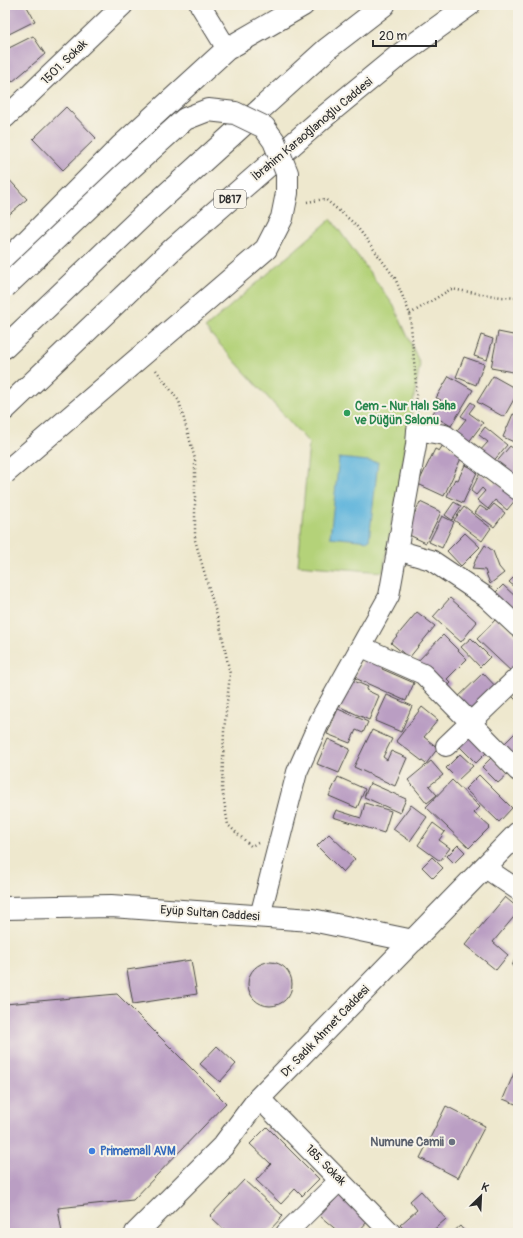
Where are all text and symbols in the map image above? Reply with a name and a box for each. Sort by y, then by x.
scale bar [373,22,436,48]
text: 20 m [379,29,408,44]
street label: 1501. Sokak [38,37,91,88]
street label: İbrahim Karaoğlanoğlu Caddesi [248,74,376,184]
road number: D817 [214,190,246,208]
place label: Cem - Nur Halı Saha ve Düğün Salonu [354,399,456,428]
marker: Cem - Nur Halı Saha ve Düğün Salonu [342,408,352,418]
street label: Eyüp Sultan Caddesi [160,903,260,924]
street label: Dr. Sadık Ahmet Caddesi [278,982,373,1080]
place label: Numune Camii [370,1135,444,1150]
marker: Numune Camii [447,1137,457,1147]
street label: 185. Sokak [302,1142,349,1189]
place label: Primemall AVM [100,1144,176,1159]
marker: Primemall AVM [87,1146,97,1156]
north arrow [461,1176,501,1216]
text: K [479,1180,491,1195]

